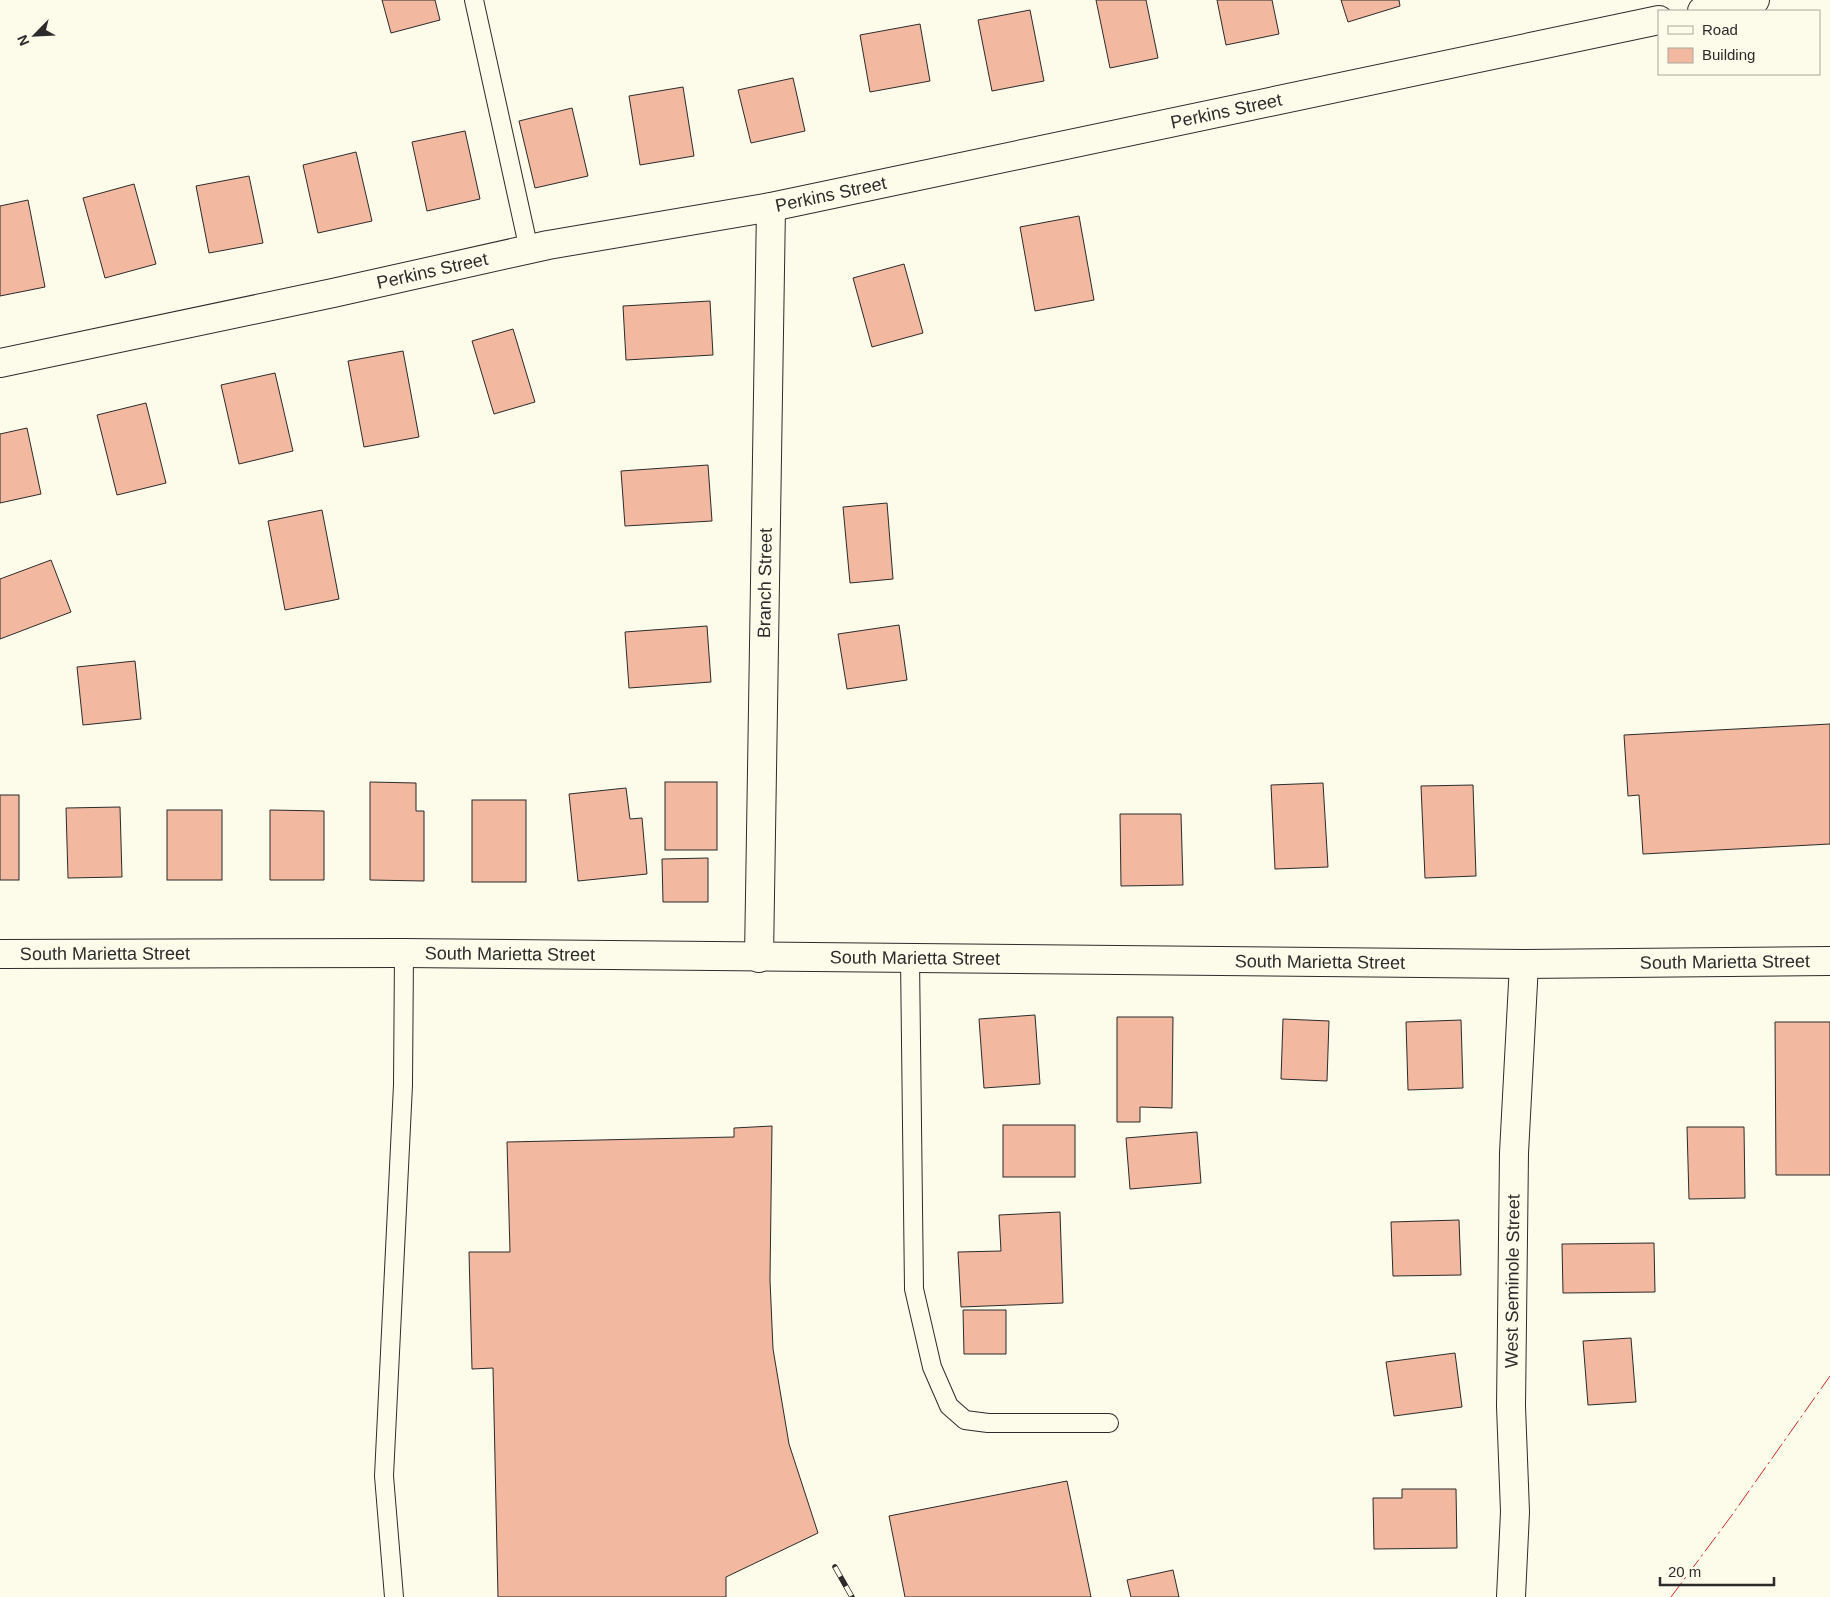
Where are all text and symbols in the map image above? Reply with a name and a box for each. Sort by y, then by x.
north arrow [10,10,60,60]
legend [1658,10,1820,75]
text: Road [1702,21,1738,38]
text: N [14,32,32,48]
text: Building [1702,46,1755,63]
street label: Perkins Street [1169,90,1284,133]
street label: Perkins Street [773,173,888,216]
street label: Perkins Street [375,249,490,293]
street label: Branch Street [754,528,776,638]
street label: South Marietta Street [425,943,595,965]
street label: South Marietta Street [20,944,190,964]
street label: South Marietta Street [830,947,1000,969]
street label: South Marietta Street [1235,951,1405,973]
street label: South Marietta Street [1640,951,1810,973]
street label: West Seminole Street [1501,1194,1524,1368]
scale bar [1660,1554,1774,1586]
text: 20 m [1668,1563,1701,1580]

